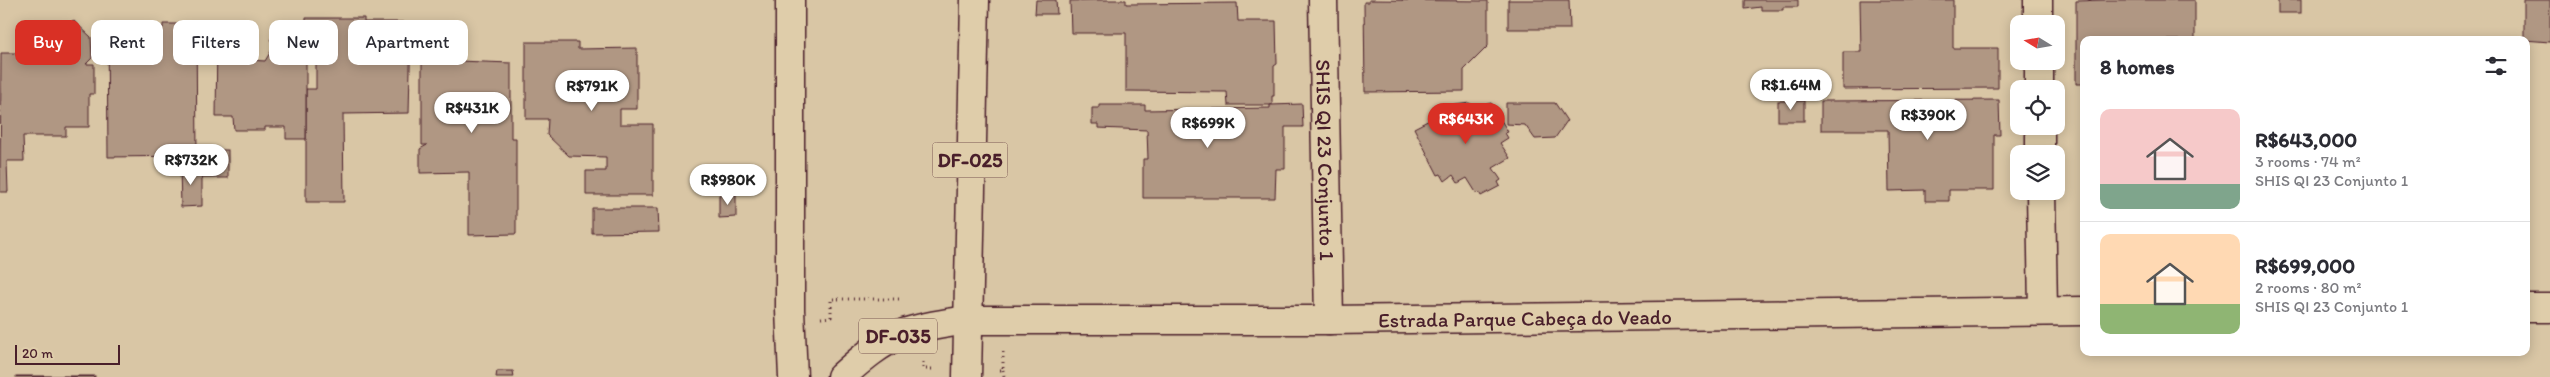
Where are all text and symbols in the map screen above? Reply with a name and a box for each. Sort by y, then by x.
north arrow [2010,15,2065,70]
map controls [2010,15,2065,200]
chip: Buy [15,20,81,65]
chip: Rent [91,20,163,65]
chip: Filters [173,20,259,65]
chip: New [269,20,338,65]
chip: Apartment [348,20,468,65]
icon: filters [2482,52,2510,80]
text: 8 homes [2100,54,2175,79]
street label: SHIS QI 23 Conjunto 1 [1312,59,1340,261]
pin: R$1.64M [1745,68,1837,111]
pin: R$791K [551,70,633,112]
text: R$1.64M [1761,75,1821,94]
text: R$791K [566,76,618,95]
button: locate [2010,80,2065,135]
pin: R$431K [431,92,513,134]
text: R$431K [445,98,499,117]
pin: R$390K [1887,98,1969,141]
pin: R$643K [1425,102,1507,145]
text: R$390K [1901,105,1955,124]
pin: R$699K [1167,106,1249,149]
text: R$643K [1439,109,1493,128]
text: R$699K [1182,113,1235,132]
text: R$643,000 [2255,127,2357,152]
icon: home [2140,129,2200,189]
road number: DF-025 [932,142,1008,178]
pin: R$732K [150,144,232,186]
button: layers [2010,145,2065,200]
text: R$732K [165,150,217,169]
text: 3 rooms · 74 m² [2255,152,2361,171]
pin: R$980K [687,164,769,206]
text: R$980K [701,170,755,189]
text: SHIS QI 23 Conjunto 1 [2255,171,2408,190]
text: R$699,000 [2255,253,2355,278]
icon: home [2140,254,2200,314]
text: 2 rooms · 80 m² [2255,278,2361,297]
text: SHIS QI 23 Conjunto 1 [2255,297,2408,316]
street label: Estrada Parque Cabeça do Veado [1378,303,1672,332]
road number: DF-035 [859,318,937,354]
scale bar [15,342,120,365]
text: 20 m [22,345,53,362]

